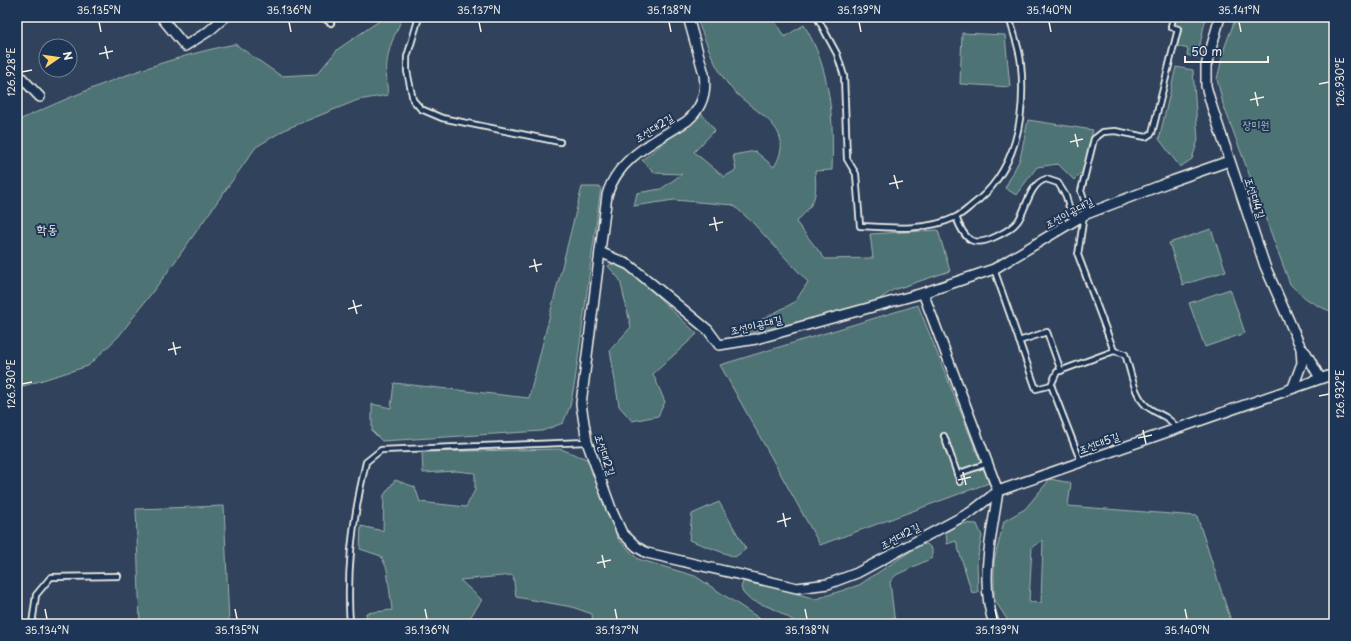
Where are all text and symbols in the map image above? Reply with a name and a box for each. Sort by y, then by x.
text: 35.135°N [77,2,121,17]
text: 35.136°N [267,2,312,17]
text: 35.137°N [457,2,501,17]
text: 35.138°N [647,2,691,17]
text: 35.139°N [837,2,881,17]
text: 35.140°N [1026,2,1072,17]
text: 35.141°N [1218,2,1260,17]
north arrow [38,38,78,78]
scale bar [1185,38,1268,64]
text: 50 m [1191,42,1222,60]
text: 126.928°E [3,48,18,96]
text: N [59,49,78,62]
text: 126.930°E [1332,57,1347,107]
street label: 조선대2길 [631,109,677,146]
park label: 장미원 [1243,116,1269,133]
street label: 조선대4길 [1241,175,1270,221]
street label: 조선이공대길 [1041,193,1096,233]
district label: 학동 [37,219,57,238]
street label: 조선이공대길 [728,310,784,339]
text: 126.930°E [3,359,18,409]
text: 126.932°E [1332,370,1347,418]
street label: 조선대5길 [1076,427,1122,458]
street label: 조선대2길 [591,432,620,478]
street label: 조선대2길 [877,518,923,553]
text: 35.134°N [25,622,70,637]
text: 35.135°N [215,622,259,637]
text: 35.136°N [405,622,450,637]
text: 35.137°N [595,622,639,637]
text: 35.138°N [785,622,829,637]
text: 35.139°N [975,622,1019,637]
text: 35.140°N [1164,622,1210,637]

